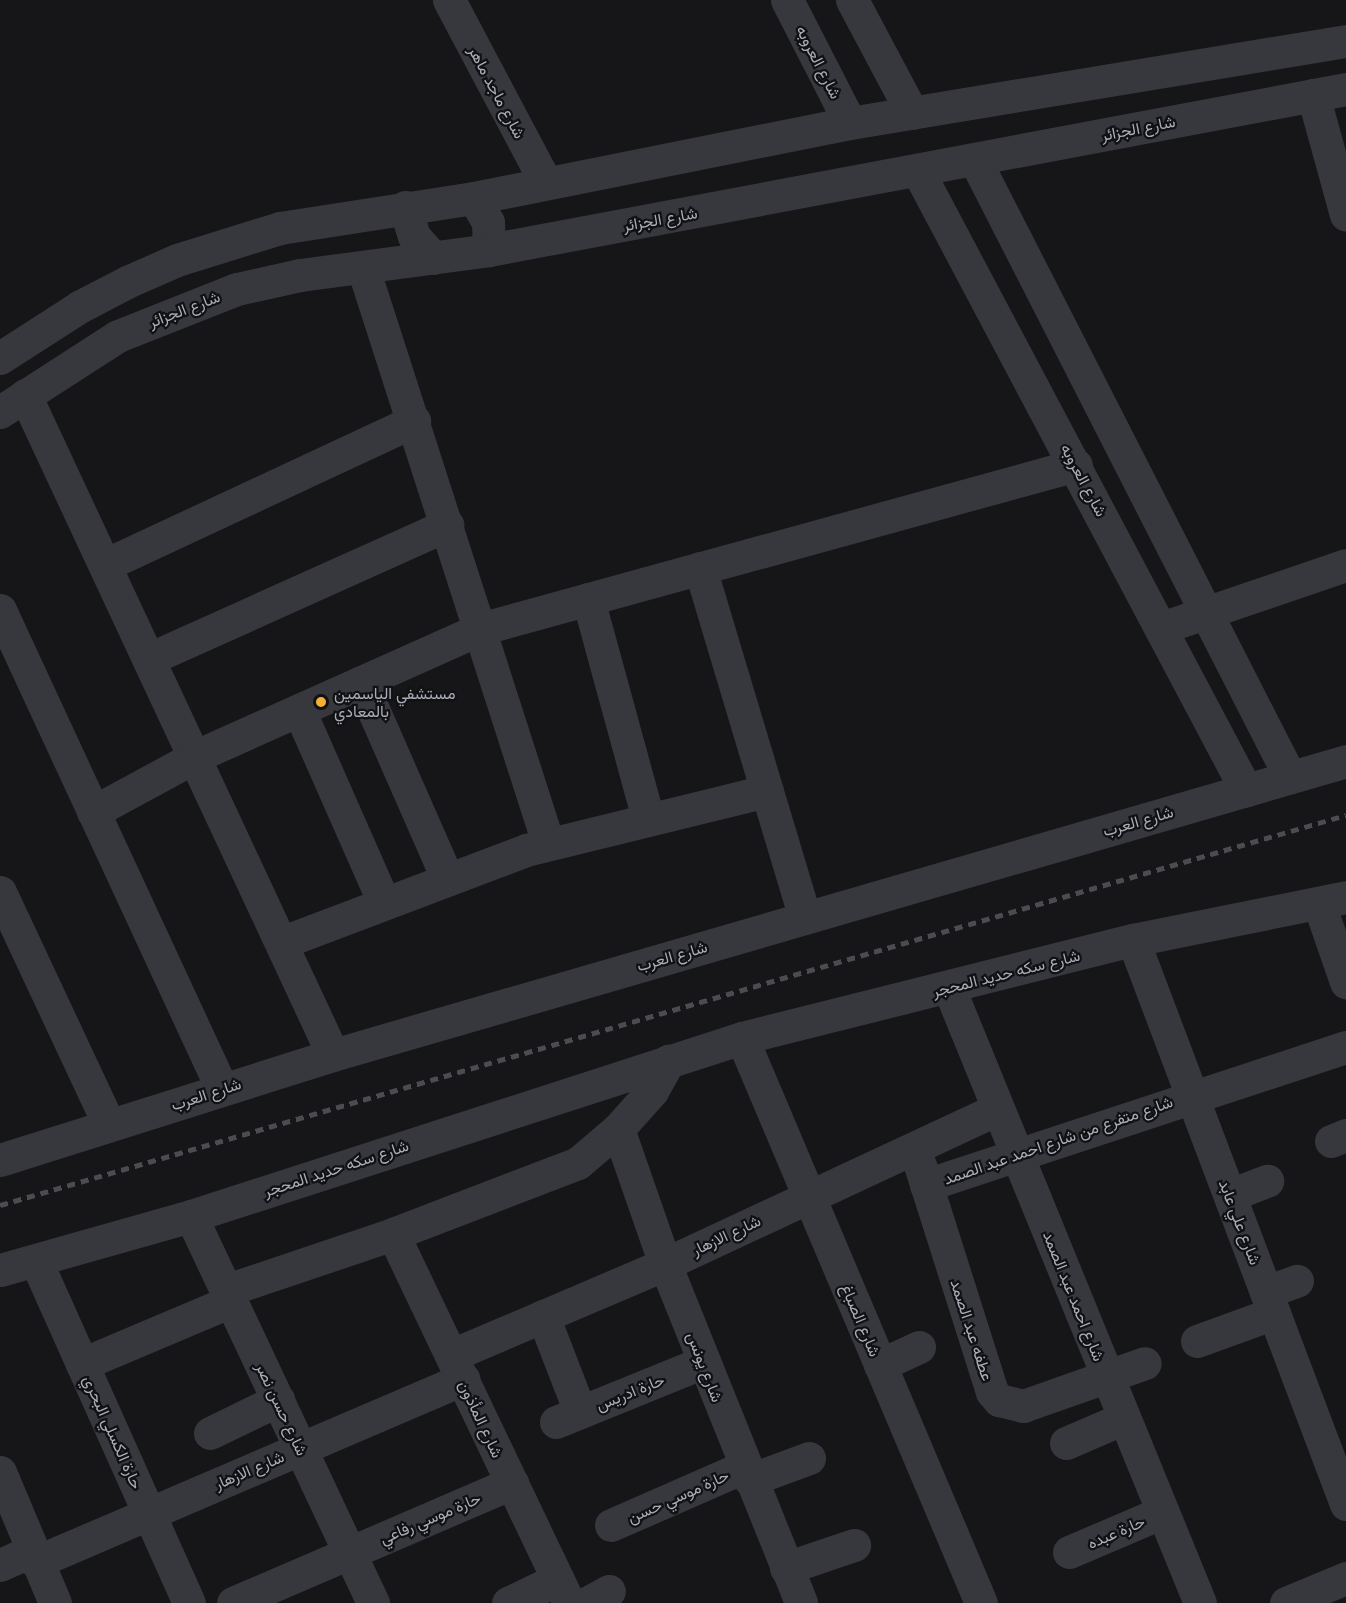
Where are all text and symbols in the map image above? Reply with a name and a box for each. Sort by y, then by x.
street label: شارع العروبه [792,22,846,102]
street label: شارع ماجد ماهر [465,42,529,142]
street label: شارع الجزائر [1099,111,1177,145]
street label: شارع الجزائر [621,203,699,235]
street label: شارع الجزائر [145,287,223,331]
street label: شارع العروبه [1057,440,1111,520]
place label: مستشفي الياسمين بالمعادي [334,683,456,721]
marker: مستشفي الياسمين بالمعادي [312,693,330,711]
street label: شارع العرب [1100,802,1176,840]
street label: شارع العرب [634,937,710,975]
street label: شارع سكه حديد المحجر [930,945,1082,1001]
street label: شارع العرب [169,1074,243,1114]
street label: شارع متفرع من شارع احمد عبد الصمد [941,1092,1175,1188]
street label: شارع سكه حديد المحجر [261,1135,411,1201]
street label: شارع علي عابد [1215,1177,1265,1267]
street label: شارع الازهار [688,1211,764,1259]
street label: شارع احمد عبد الصمد [1039,1228,1109,1364]
street label: عطفه عبد الصمد [947,1277,997,1383]
street label: شارع الصباغ [837,1281,885,1359]
street label: شارع يونس [683,1329,727,1405]
street label: شارع حسن نصر [252,1359,312,1459]
street label: حارة ادريس [593,1370,667,1414]
street label: حارة الكسلي البحري [79,1372,147,1492]
street label: شارع المأذون [455,1377,507,1461]
street label: شارع الازهار [211,1447,287,1493]
street label: حارة موسي حسن [624,1465,732,1527]
street label: حارة موسي رفاعي [377,1488,483,1548]
street label: حارة عبده [1084,1511,1148,1553]

